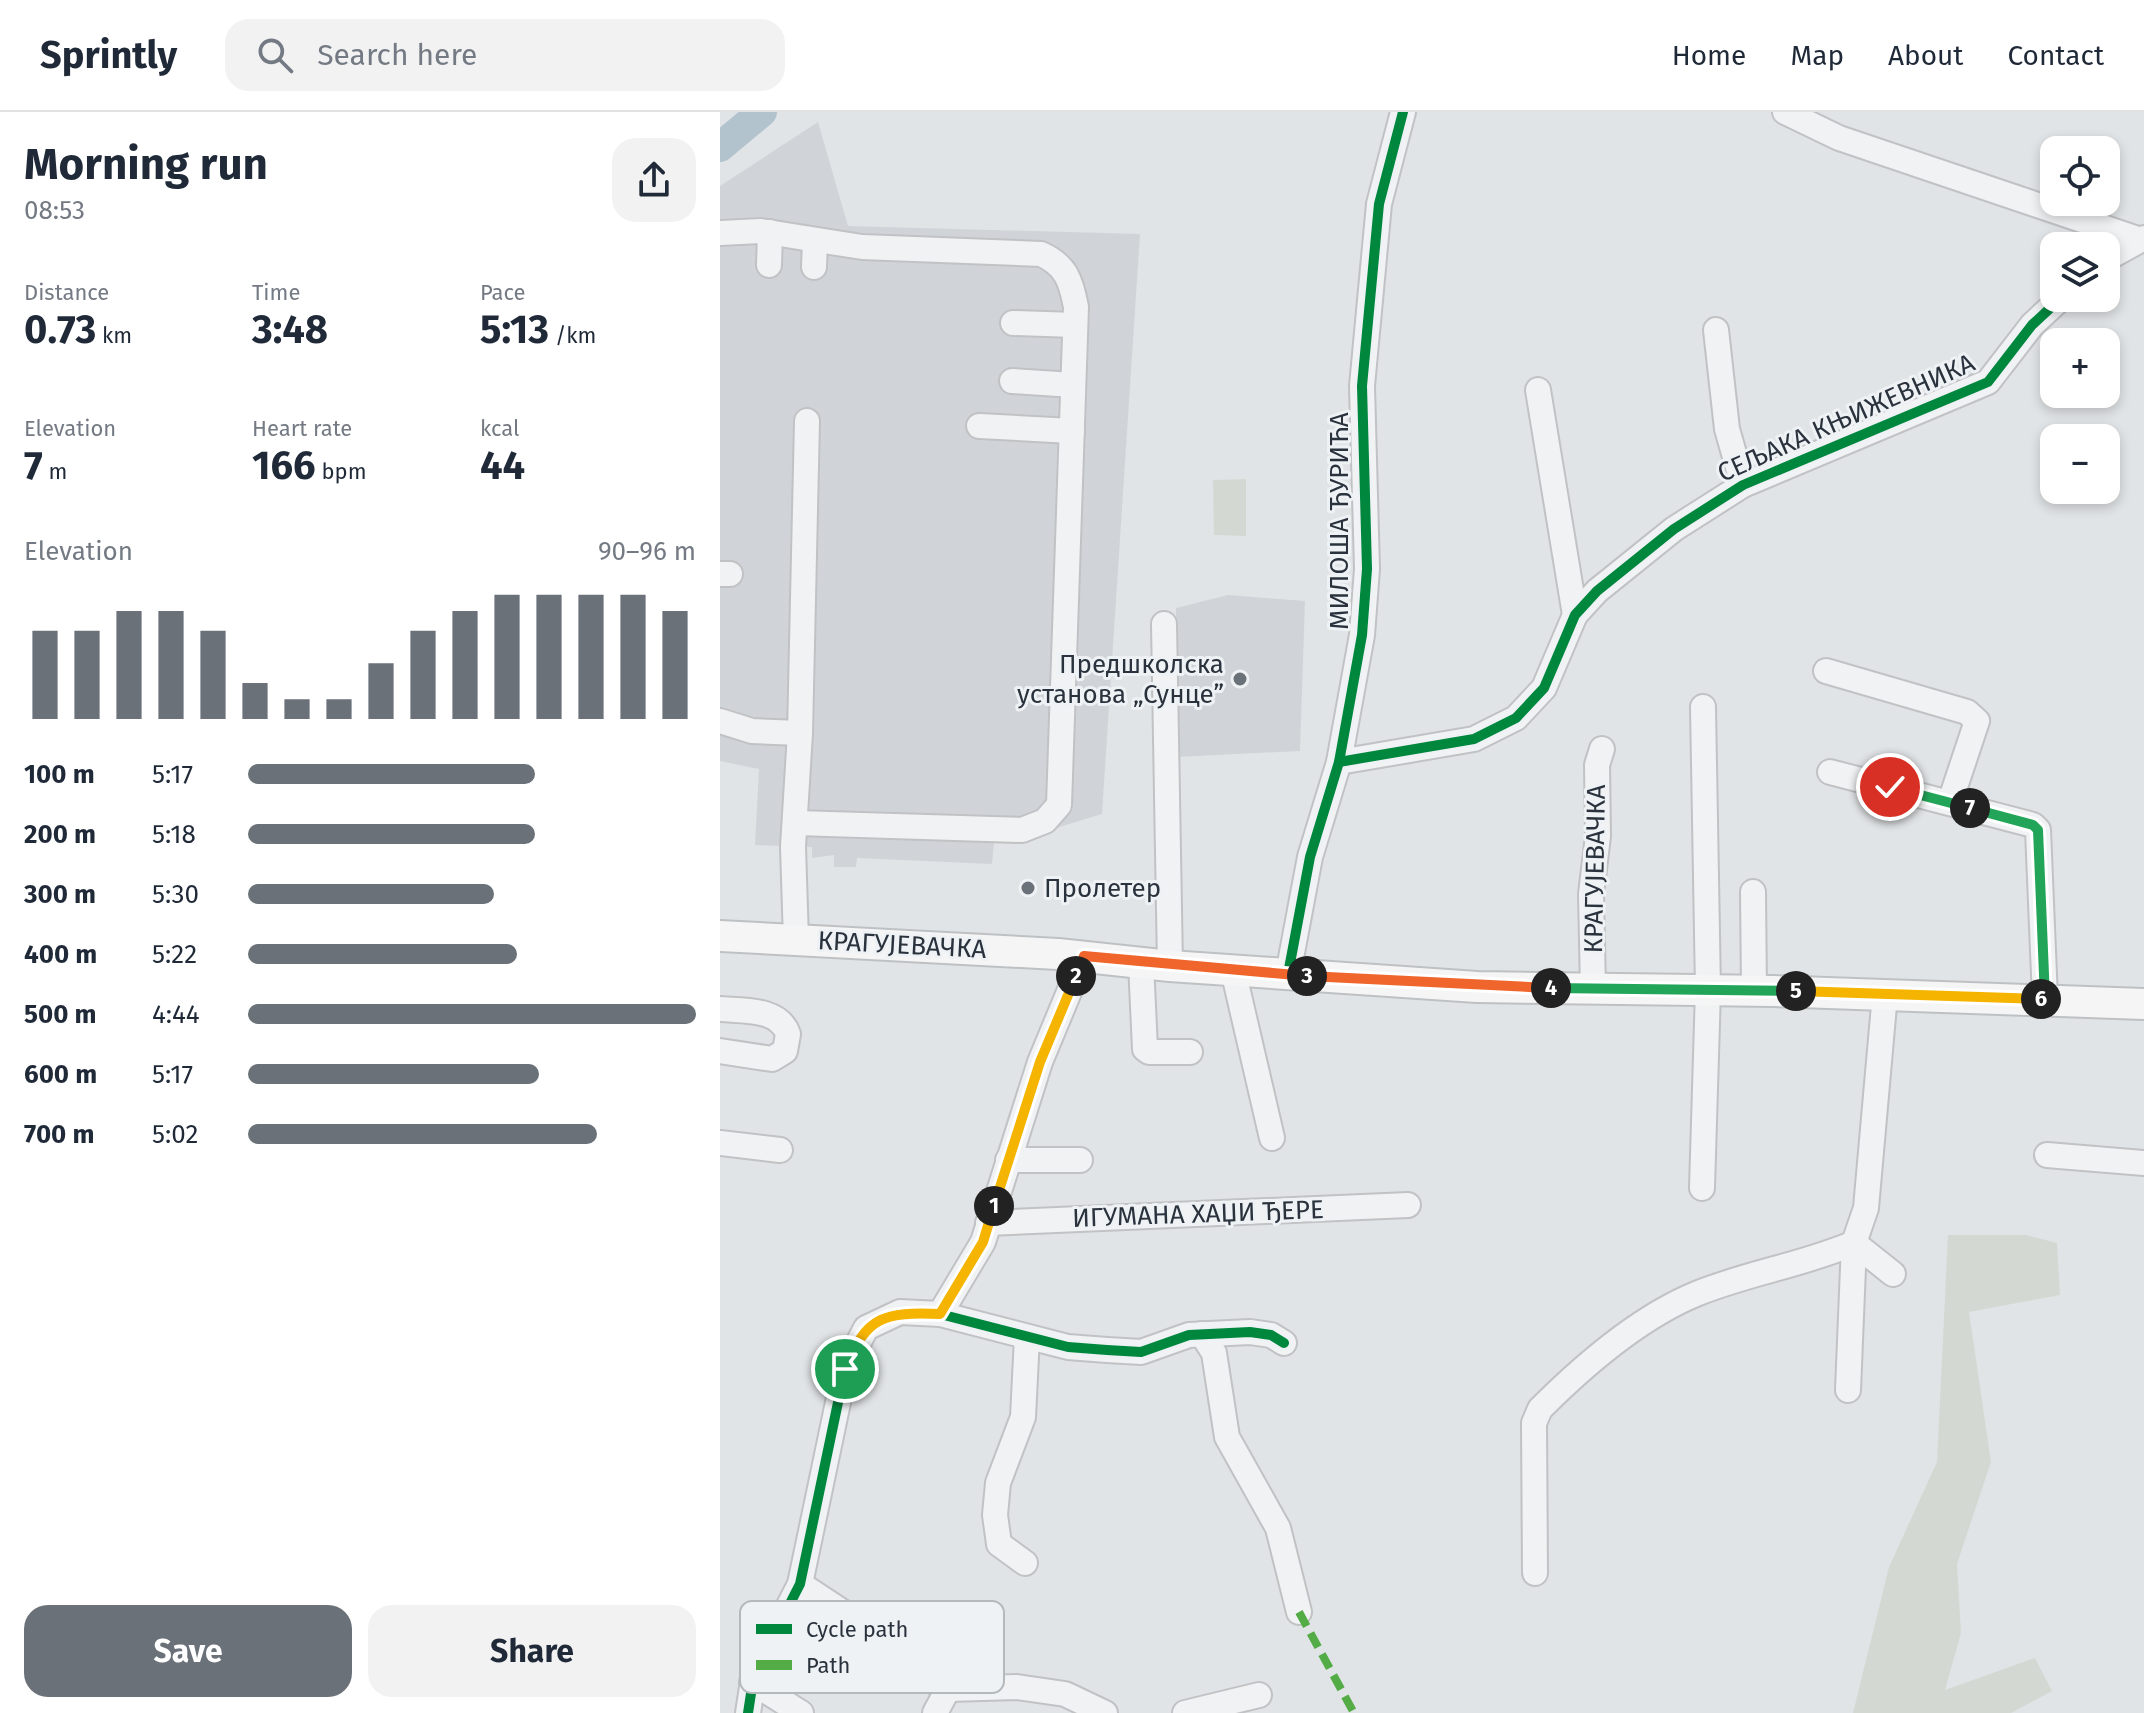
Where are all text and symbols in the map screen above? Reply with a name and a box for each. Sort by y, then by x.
search box [225,19,785,91]
text: Sprintly [40,32,177,78]
icon: search [253,33,297,77]
text: Search here [317,37,477,73]
text: Home [1672,39,1746,72]
text: Map [1790,39,1844,72]
text: About [1888,39,1963,72]
text: Contact [2007,39,2104,72]
map controls [2040,136,2120,504]
button: locate [2040,136,2120,216]
text: Morning run [24,138,268,191]
button: share [612,138,696,222]
text: 08:53 [24,195,85,226]
button: layers [2040,232,2120,312]
text: Distance [24,279,109,306]
text: Time [252,279,300,306]
text: Pace [480,279,526,306]
text: 0.73 [24,306,96,354]
text: 3:48 [252,306,328,354]
text: 5:13 [480,306,549,354]
text: km [96,322,132,349]
text: /km [549,322,596,349]
button: + [2040,328,2120,408]
street label: СЕЉАКА КЊИЖЕВНИКА [1713,347,1979,489]
street label: МИЛОША ЂУРИЋА [1324,412,1355,630]
text: Elevation [24,415,116,442]
text: Heart rate [252,415,352,442]
text: kcal [480,415,520,442]
button: − [2040,424,2120,504]
text: 7 [24,442,43,490]
text: 166 [252,442,316,490]
text: 44 [480,442,525,490]
text: m [43,458,67,485]
text: bpm [316,458,367,485]
text: Elevation [24,536,133,567]
text: 90–96 m [598,536,696,567]
place label: Предшколска установа „Сунце” [1017,649,1224,710]
marker: Предшколска установа „Сунце” [1231,670,1249,688]
pin [1856,753,1924,821]
text: 100 m [24,759,95,790]
text: 5:17 [152,759,193,790]
icon: check [1868,765,1912,809]
street label: КРАГУЈЕВАЧКА [1578,784,1612,954]
pin: 7 [1950,788,1990,828]
text: 7 [1965,794,1975,821]
text: 200 m [24,819,96,850]
text: 5:18 [152,819,196,850]
place label: Пролетер [1044,873,1161,904]
text: 300 m [24,879,96,910]
text: 5:30 [152,879,199,910]
marker: Пролетер [1019,879,1037,897]
street label: КРАГУЈЕВАЧКА [817,925,987,965]
text: 400 m [24,939,97,970]
text: 5:22 [152,939,197,970]
pin: 2 [1056,956,1096,996]
pin: 3 [1287,956,1327,996]
text: 2 [1070,962,1082,989]
text: 3 [1301,962,1313,989]
pin: 4 [1531,968,1571,1008]
pin: 5 [1776,971,1816,1011]
text: 4 [1545,974,1557,1001]
text: 5 [1790,977,1802,1004]
pin: 6 [2021,979,2061,1019]
text: 6 [2035,985,2047,1012]
text: 500 m [24,999,97,1030]
text: 4:44 [152,999,200,1030]
text: 600 m [24,1059,97,1090]
text: 5:17 [152,1059,193,1090]
text: 700 m [24,1119,94,1150]
text: 5:02 [152,1119,198,1150]
pin: 1 [974,1186,1014,1226]
text: 1 [989,1192,999,1219]
street label: ИГУМАНА ХАЏИ ЂЕРЕ [1072,1194,1324,1234]
pin [811,1335,879,1403]
icon: arrive [823,1347,867,1391]
legend [740,1601,1004,1693]
button: Save [24,1605,352,1697]
button: Share [368,1605,696,1697]
text: Cycle path [806,1616,908,1643]
text: Path [806,1652,850,1679]

